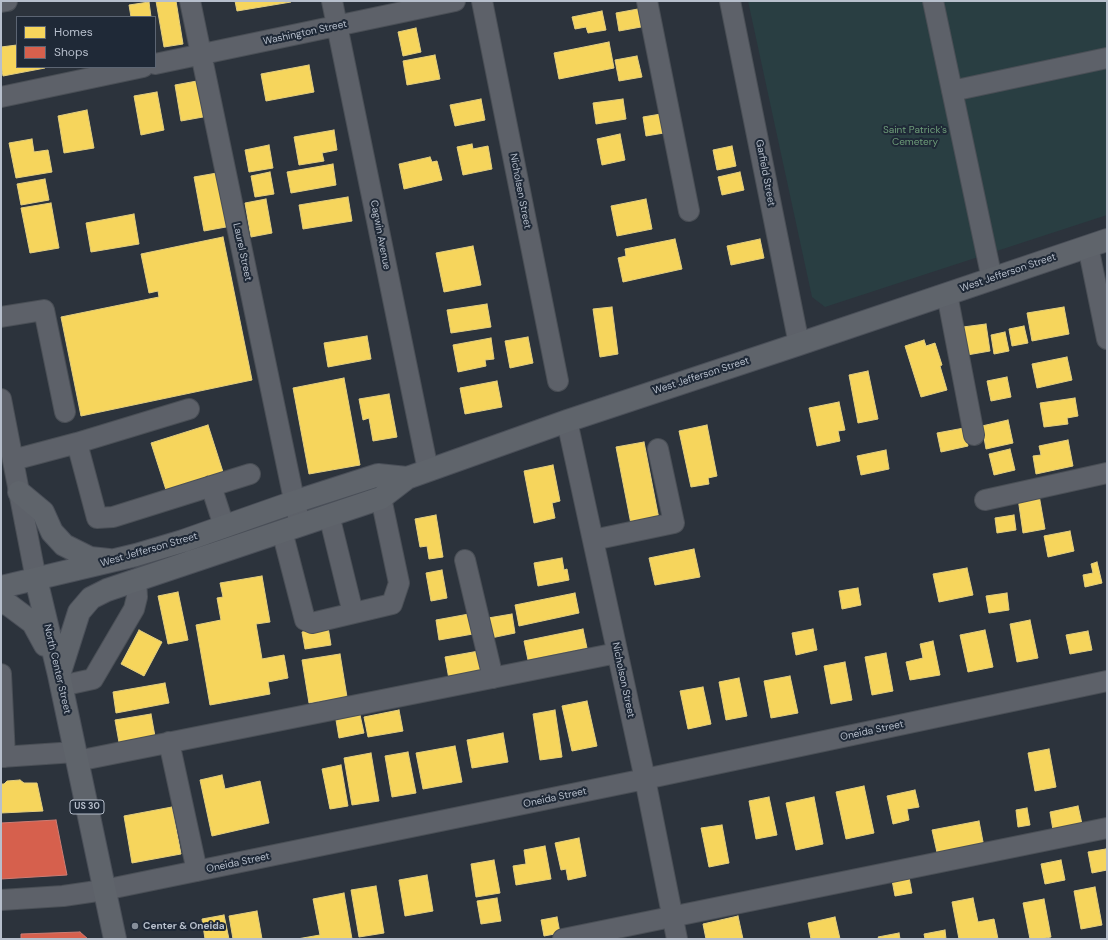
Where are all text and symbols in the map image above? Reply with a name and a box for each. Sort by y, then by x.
legend [16,16,156,68]
street label: Washington Street [262,18,348,48]
text: Homes [54,24,93,40]
text: Shops [54,44,89,60]
park label: Saint Patrick's Cemetery [883,124,947,148]
street label: Garfield Street [753,139,777,207]
street label: Nicholsen Street [507,152,533,230]
street label: Cagwin Avenue [367,199,393,271]
street label: Laurel Street [230,222,254,282]
street label: West Jefferson Street [958,251,1058,295]
street label: West Jefferson Street [651,355,751,397]
street label: West Jefferson Street [99,530,199,570]
street label: North Center Street [41,623,73,715]
street label: Nicholson Street [609,641,637,719]
street label: Oneida Street [839,718,905,744]
street label: Oneida Street [522,785,588,811]
road number: US 30 [70,800,104,814]
street label: Oneida Street [205,850,271,876]
place label: Center & Oneida [143,920,225,932]
marker: Center & Oneida [130,921,140,931]

